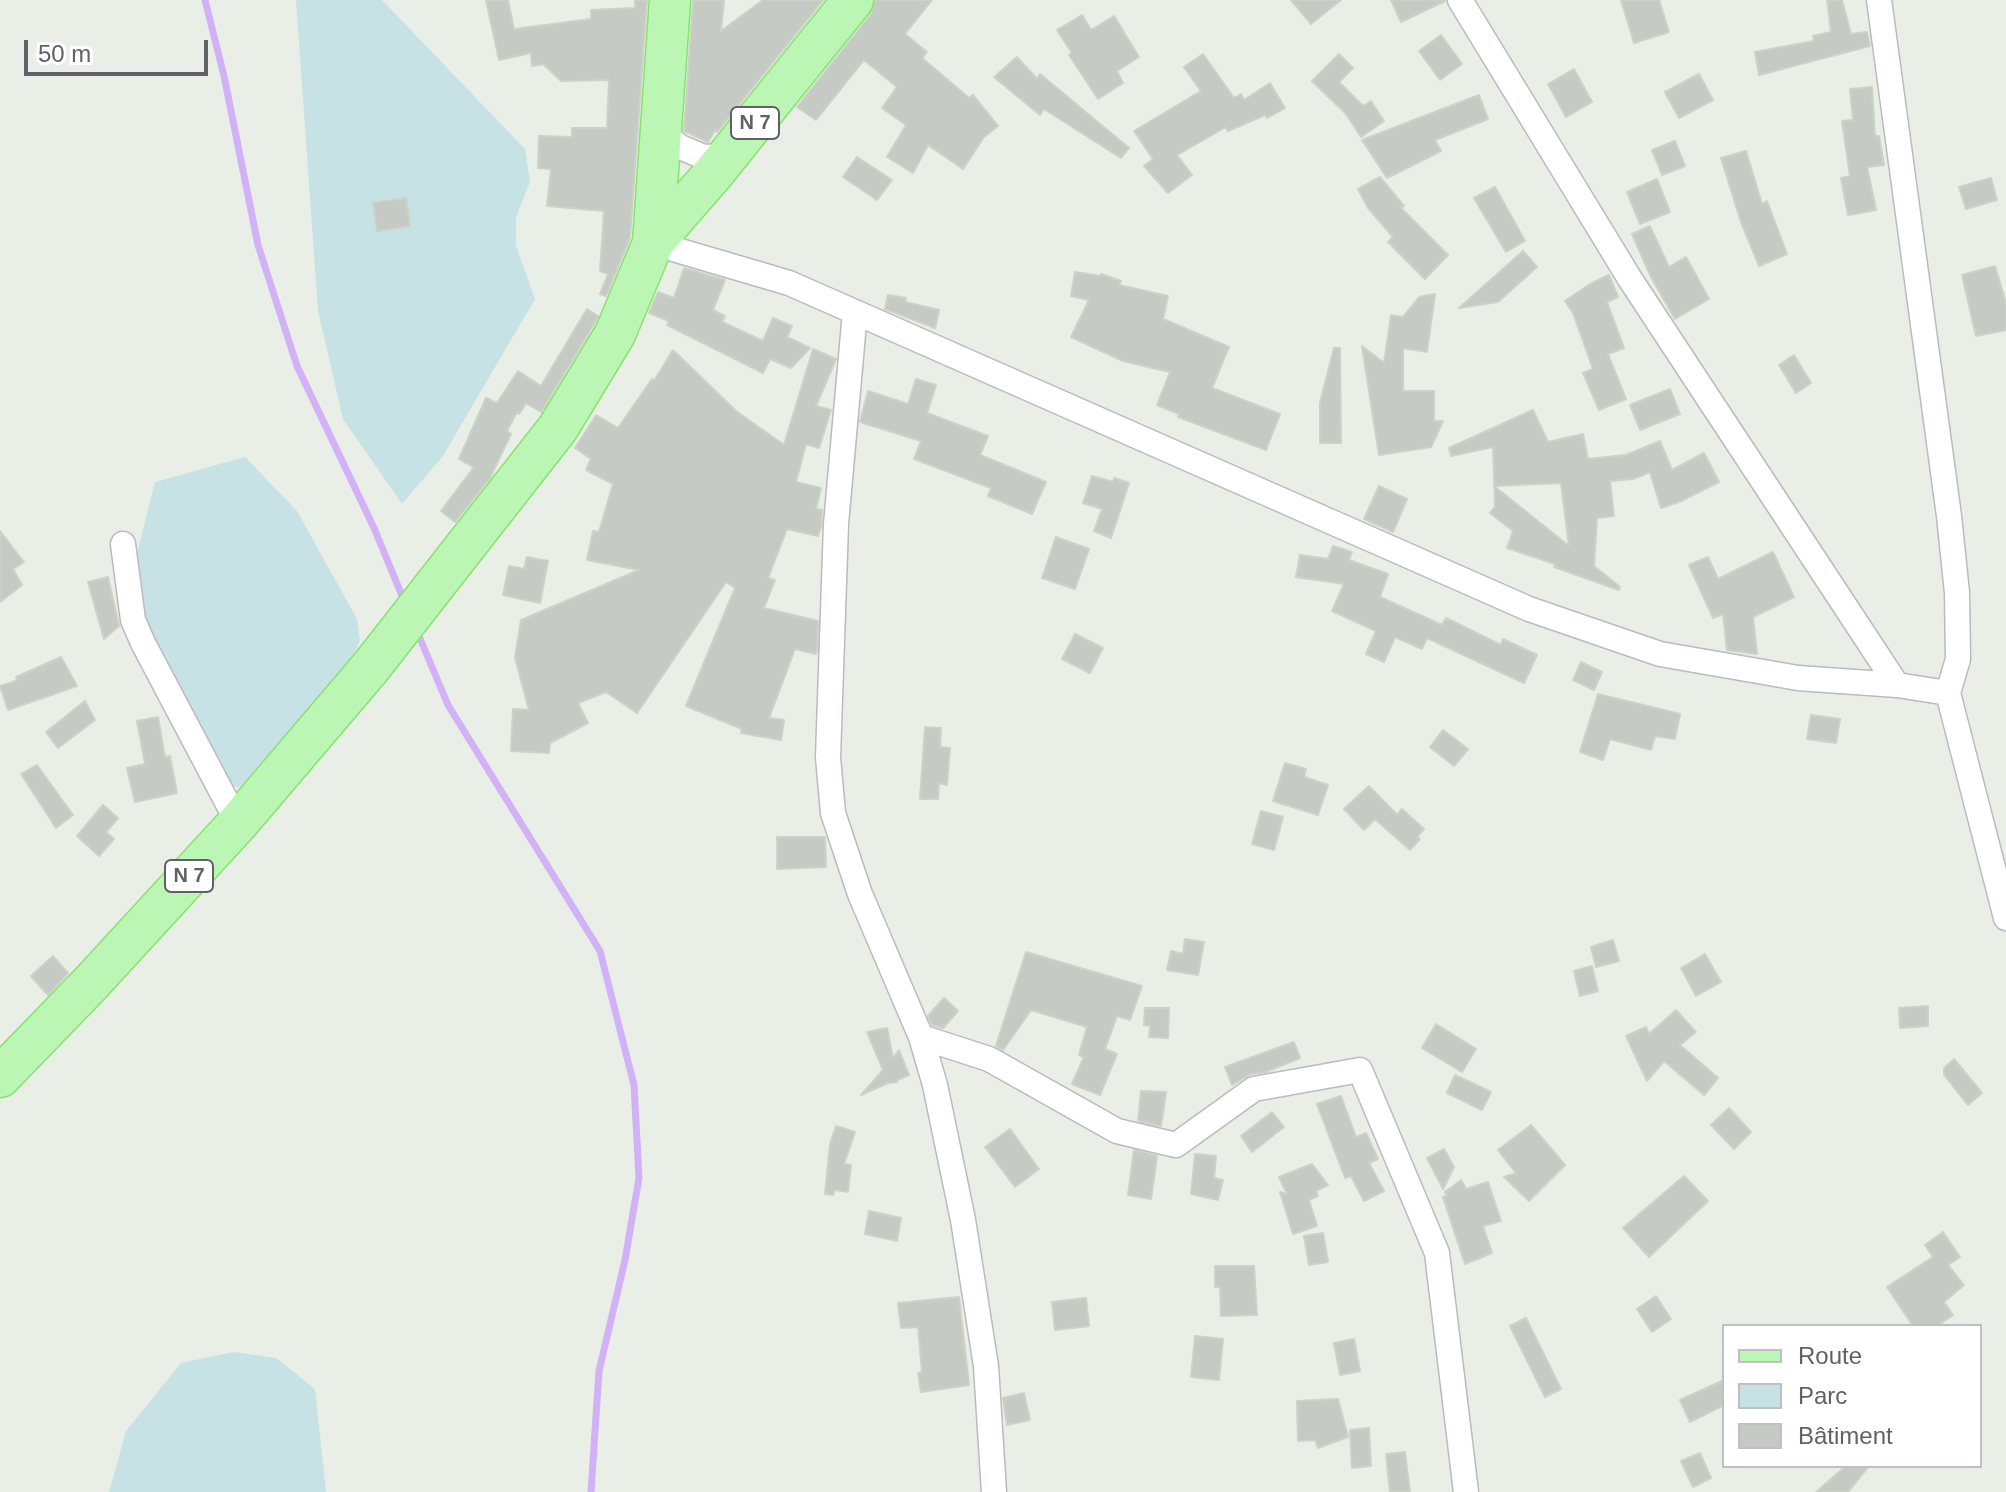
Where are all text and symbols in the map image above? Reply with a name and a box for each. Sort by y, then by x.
scale bar [28,24,212,74]
text: 50 m [38,40,91,67]
road number: N 7 [731,107,779,139]
road number: N 7 [165,860,213,892]
legend [1722,1324,1982,1468]
text: Route [1798,1342,1862,1369]
text: Parc [1798,1382,1847,1409]
text: Bâtiment [1798,1422,1893,1449]

